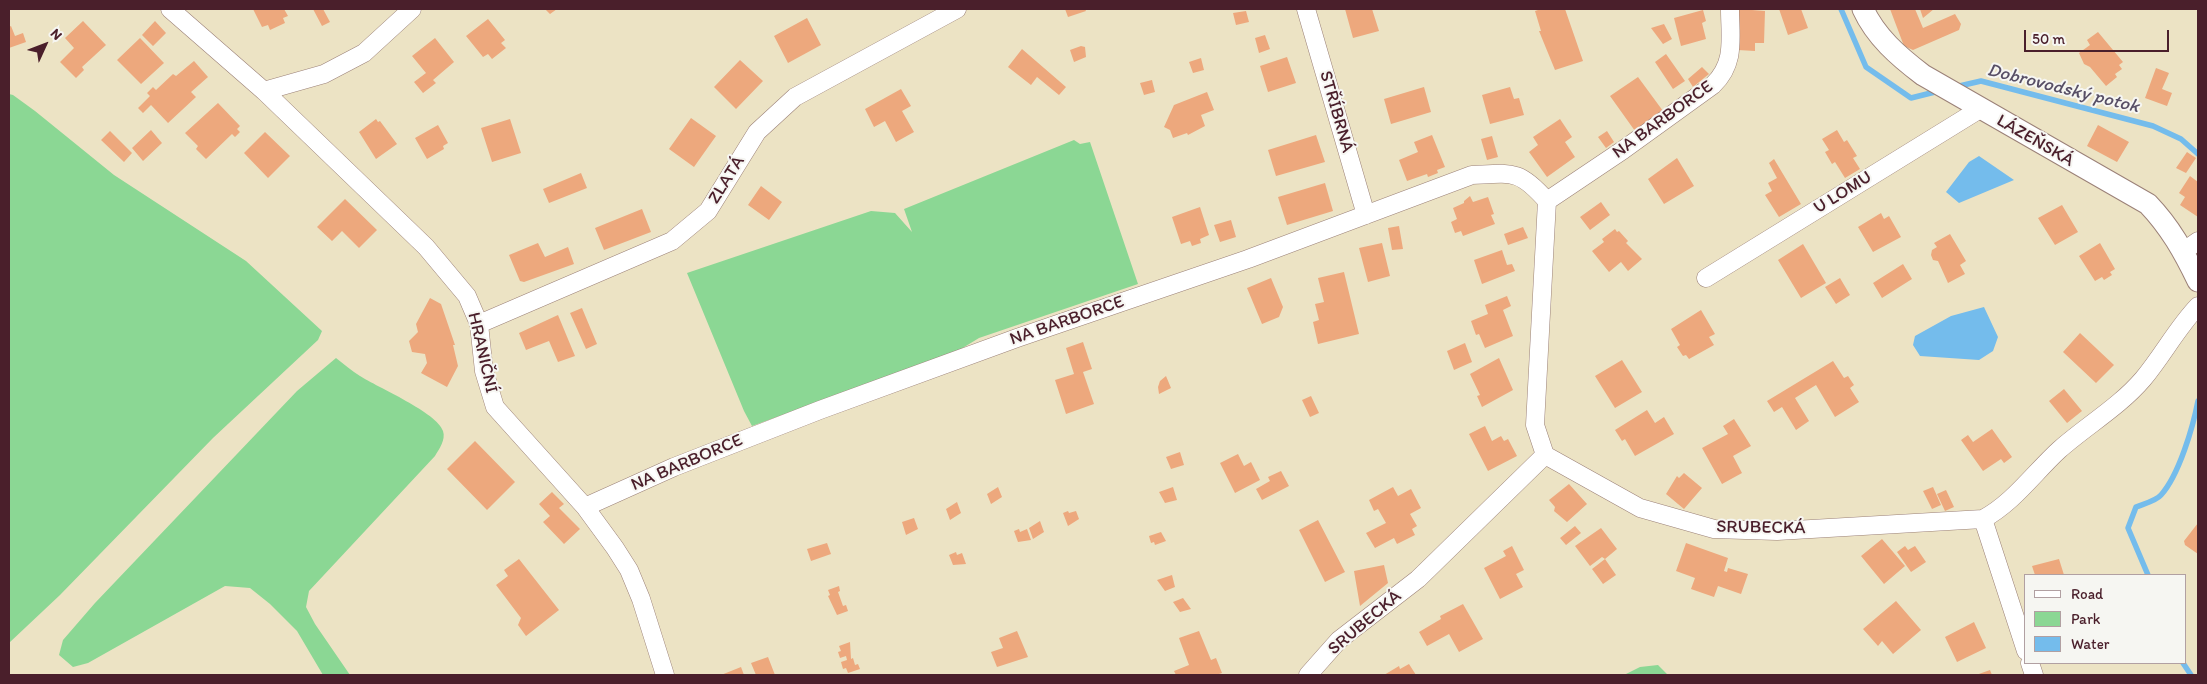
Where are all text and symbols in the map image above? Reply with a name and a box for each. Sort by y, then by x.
north arrow [20,20,70,70]
scale bar [2027,20,2172,52]
text: N [47,25,66,44]
text: 50 m [2032,30,2065,48]
water label: Dobrovodský potok [1985,59,2141,119]
street label: STŘÍBRNÁ [1314,69,1358,155]
street label: NA BARBORCE [1608,76,1718,164]
street label: LÁZEŇSKÁ [1992,110,2078,172]
street label: ZLATÁ [704,152,750,208]
street label: U LOMU [1810,167,1876,219]
street label: NA BARBORCE [1007,291,1127,351]
street label: HRANIČNÍ [462,310,502,396]
street label: NA BARBORCE [628,430,746,496]
street label: SRUBECKÁ [1716,516,1806,540]
legend [2024,574,2187,664]
text: Road [2071,585,2103,603]
street label: SRUBECKÁ [1324,586,1406,660]
text: Park [2071,610,2101,628]
text: Water [2071,635,2109,653]

